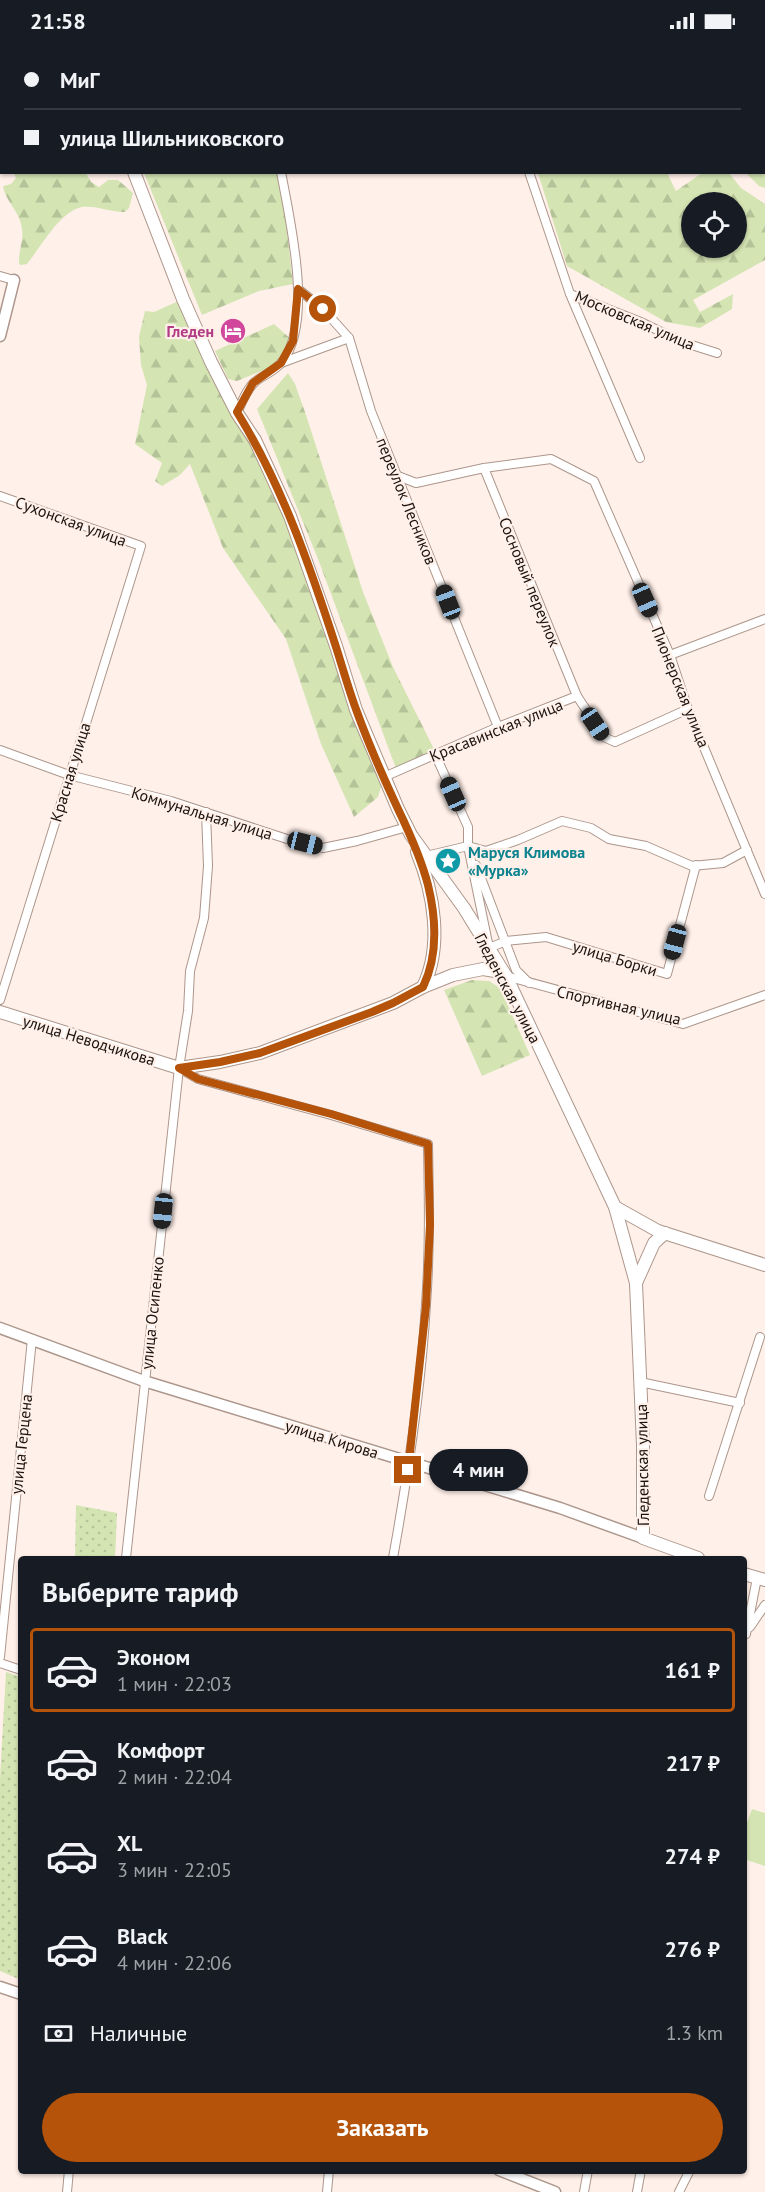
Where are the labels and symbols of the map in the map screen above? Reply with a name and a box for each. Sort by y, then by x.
street label: Московская улица [572,286,698,354]
route start [309,295,336,322]
hotel icon: Гледен [218,316,248,346]
place label: Гледен [167,321,214,341]
street label: переулок Лесников [372,434,442,568]
street label: Сухонская улица [13,492,129,550]
street label: Сосновый переулок [495,514,565,650]
car [629,580,661,620]
car [433,582,463,622]
street label: Пионерская улица [648,624,714,750]
street label: Красавинская улица [426,694,566,766]
car [577,704,613,744]
street label: Красная улица [45,720,95,824]
car [437,774,469,814]
street label: Коммунальная улица [129,782,275,844]
car [285,830,325,856]
place label: Маруся Климова «Мурка» [468,842,585,880]
place icon: Маруся Климова «Мурка» [433,846,463,876]
car [662,922,688,962]
street label: Гледенская улица [471,929,545,1047]
street label: улица Борки [570,936,660,980]
street label: Спортивная улица [555,981,683,1029]
street label: улица Неводчикова [20,1010,158,1070]
car [152,1192,174,1230]
street label: улица Осипенко [136,1256,168,1370]
street label: улица Герцена [6,1393,36,1495]
street label: Гледенская улица [631,1404,653,1526]
street label: улица Кирова [283,1415,381,1463]
callout: 4 мин [429,1449,528,1491]
route end [394,1456,421,1483]

